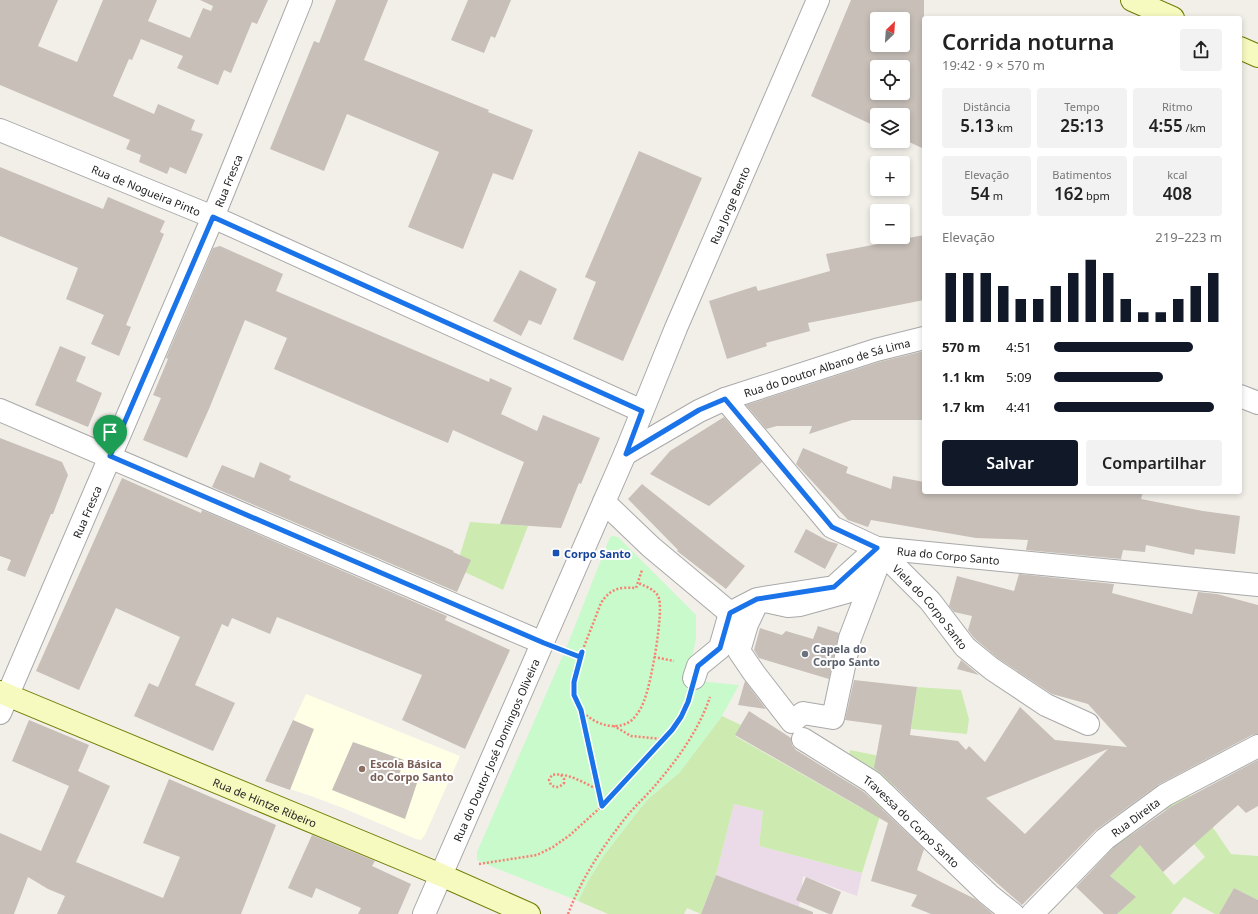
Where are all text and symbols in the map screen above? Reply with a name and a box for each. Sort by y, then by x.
north arrow [870,12,910,52]
map controls [870,12,910,244]
text: Corrida noturna [942,26,1114,56]
button: share [1180,29,1222,71]
text: 19:42 · 9 × 570 m [942,56,1045,74]
button: locate [870,60,910,100]
text: Distância [963,99,1010,114]
text: Tempo [1064,99,1100,114]
text: Ritmo [1162,99,1193,114]
button: layers [870,108,910,148]
text: 5.13 [960,114,994,137]
text: 25:13 [1060,114,1104,137]
text: 4:55 [1149,114,1183,137]
text: km [994,120,1013,135]
text: /km [1183,120,1206,135]
street label: Rua Fresca [210,152,245,209]
button: + [870,156,910,196]
street label: Rua de Nogueira Pinto [89,161,203,219]
street label: Rua Jorge Bento [706,163,753,246]
text: Elevação [964,167,1009,182]
text: Batimentos [1052,167,1112,182]
text: kcal [1167,167,1187,182]
text: 54 [970,182,990,205]
text: 162 [1054,182,1083,205]
text: 408 [1163,182,1192,205]
text: m [990,188,1003,203]
text: bpm [1083,188,1110,203]
button: − [870,204,910,244]
text: Elevação [942,228,995,246]
text: 219–223 m [1155,228,1222,246]
street label: Rua do Doutor Albano de Sá Lima [742,334,912,400]
text: 570 m [942,338,980,356]
text: 4:51 [1006,338,1032,356]
text: 1.1 km [942,368,985,386]
text: 5:09 [1006,368,1032,386]
text: 1.7 km [942,398,985,416]
text: 4:41 [1006,398,1032,416]
pin [93,415,127,456]
icon: arrive [99,421,121,443]
button: Salvar [942,440,1078,486]
button: Compartilhar [1086,440,1222,486]
street label: Rua Fresca [69,483,104,540]
street label: Rua do Corpo Santo [896,542,1001,567]
place label: Corpo Santo [564,546,631,561]
marker: Corpo Santo [551,548,561,558]
street label: Viela do Corpo Santo [890,561,972,652]
place label: Capela do Corpo Santo [813,641,880,669]
marker: Capela do Corpo Santo [800,649,810,659]
street label: Rua do Doutor José Domingos Oliveira [449,656,542,844]
place label: Escola Básica do Corpo Santo [370,756,454,784]
marker: Escola Básica do Corpo Santo [357,764,367,774]
street label: Travessa do Corpo Santo [861,771,964,871]
street label: Rua de Hintze Ribeiro [211,774,320,830]
street label: Rua Direita [1108,794,1163,840]

